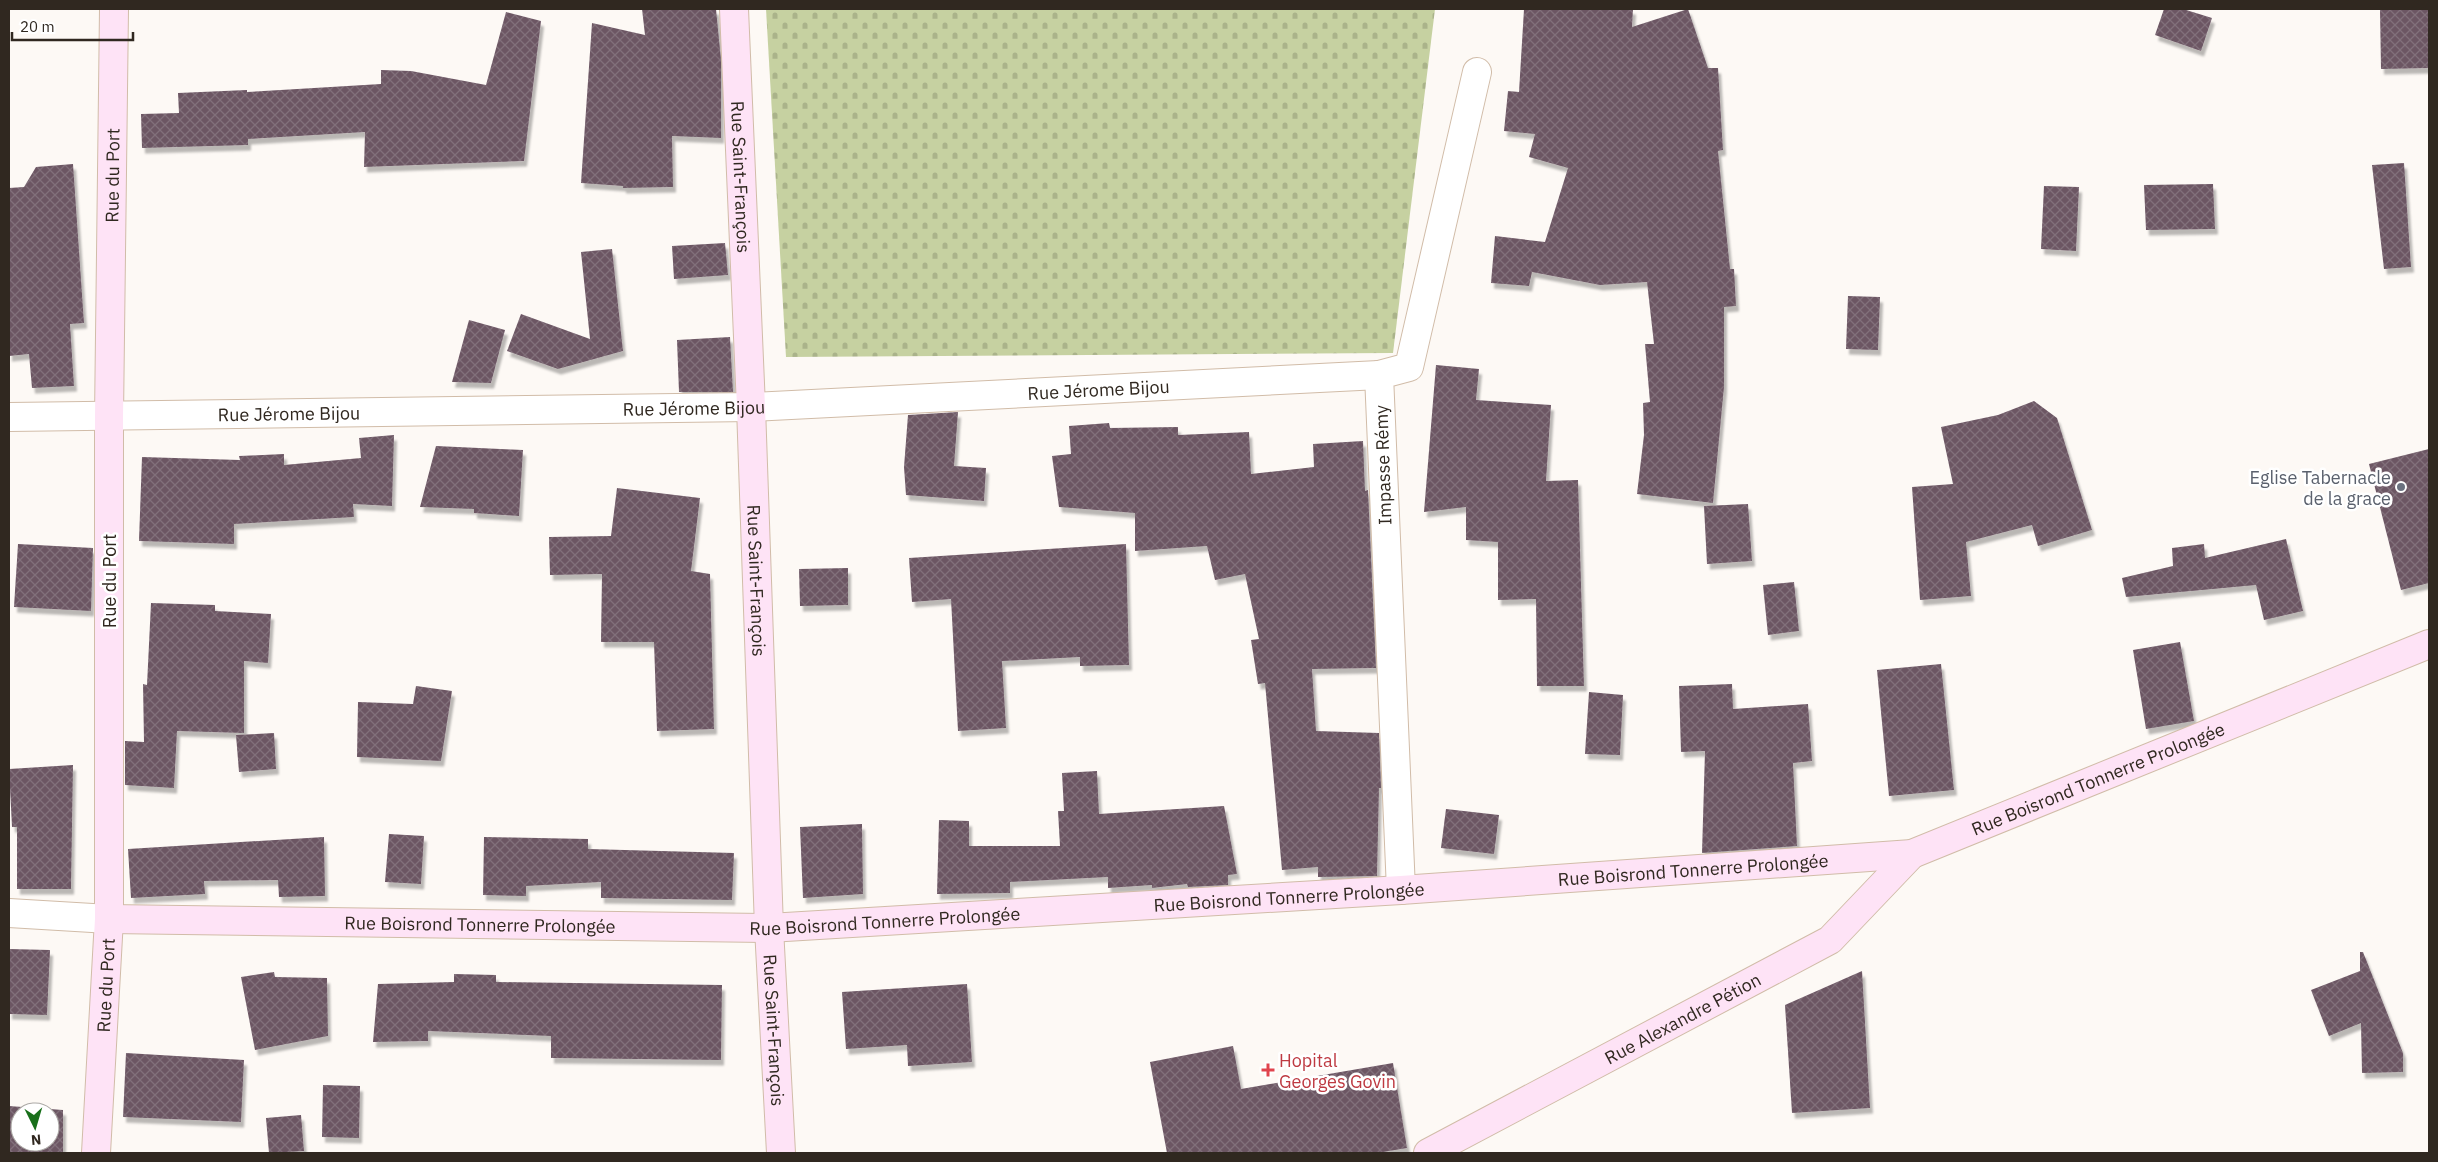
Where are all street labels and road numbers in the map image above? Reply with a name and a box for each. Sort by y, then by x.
street label: Rue Saint-François [726,100,756,253]
street label: Rue du Port [100,128,124,223]
street label: Rue Jérome Bijou [1027,374,1170,404]
street label: Rue Jérome Bijou [623,395,766,420]
street label: Rue Jérome Bijou [218,401,360,426]
street label: Impasse Rémy [1369,405,1397,525]
street label: Rue Saint-François [743,504,771,657]
street label: Rue du Port [98,534,121,628]
street label: Rue Boisrond Tonnerre Prolongée [1968,717,2228,840]
street label: Rue Boisrond Tonnerre Prolongée [1557,848,1829,890]
street label: Rue Boisrond Tonnerre Prolongée [1153,877,1425,916]
street label: Rue Boisrond Tonnerre Prolongée [749,901,1021,940]
street label: Rue Boisrond Tonnerre Prolongée [344,911,616,937]
street label: Rue du Port [91,937,119,1033]
street label: Rue Saint-François [759,954,790,1107]
street label: Rue Alexandre Pétion [1600,967,1765,1069]

